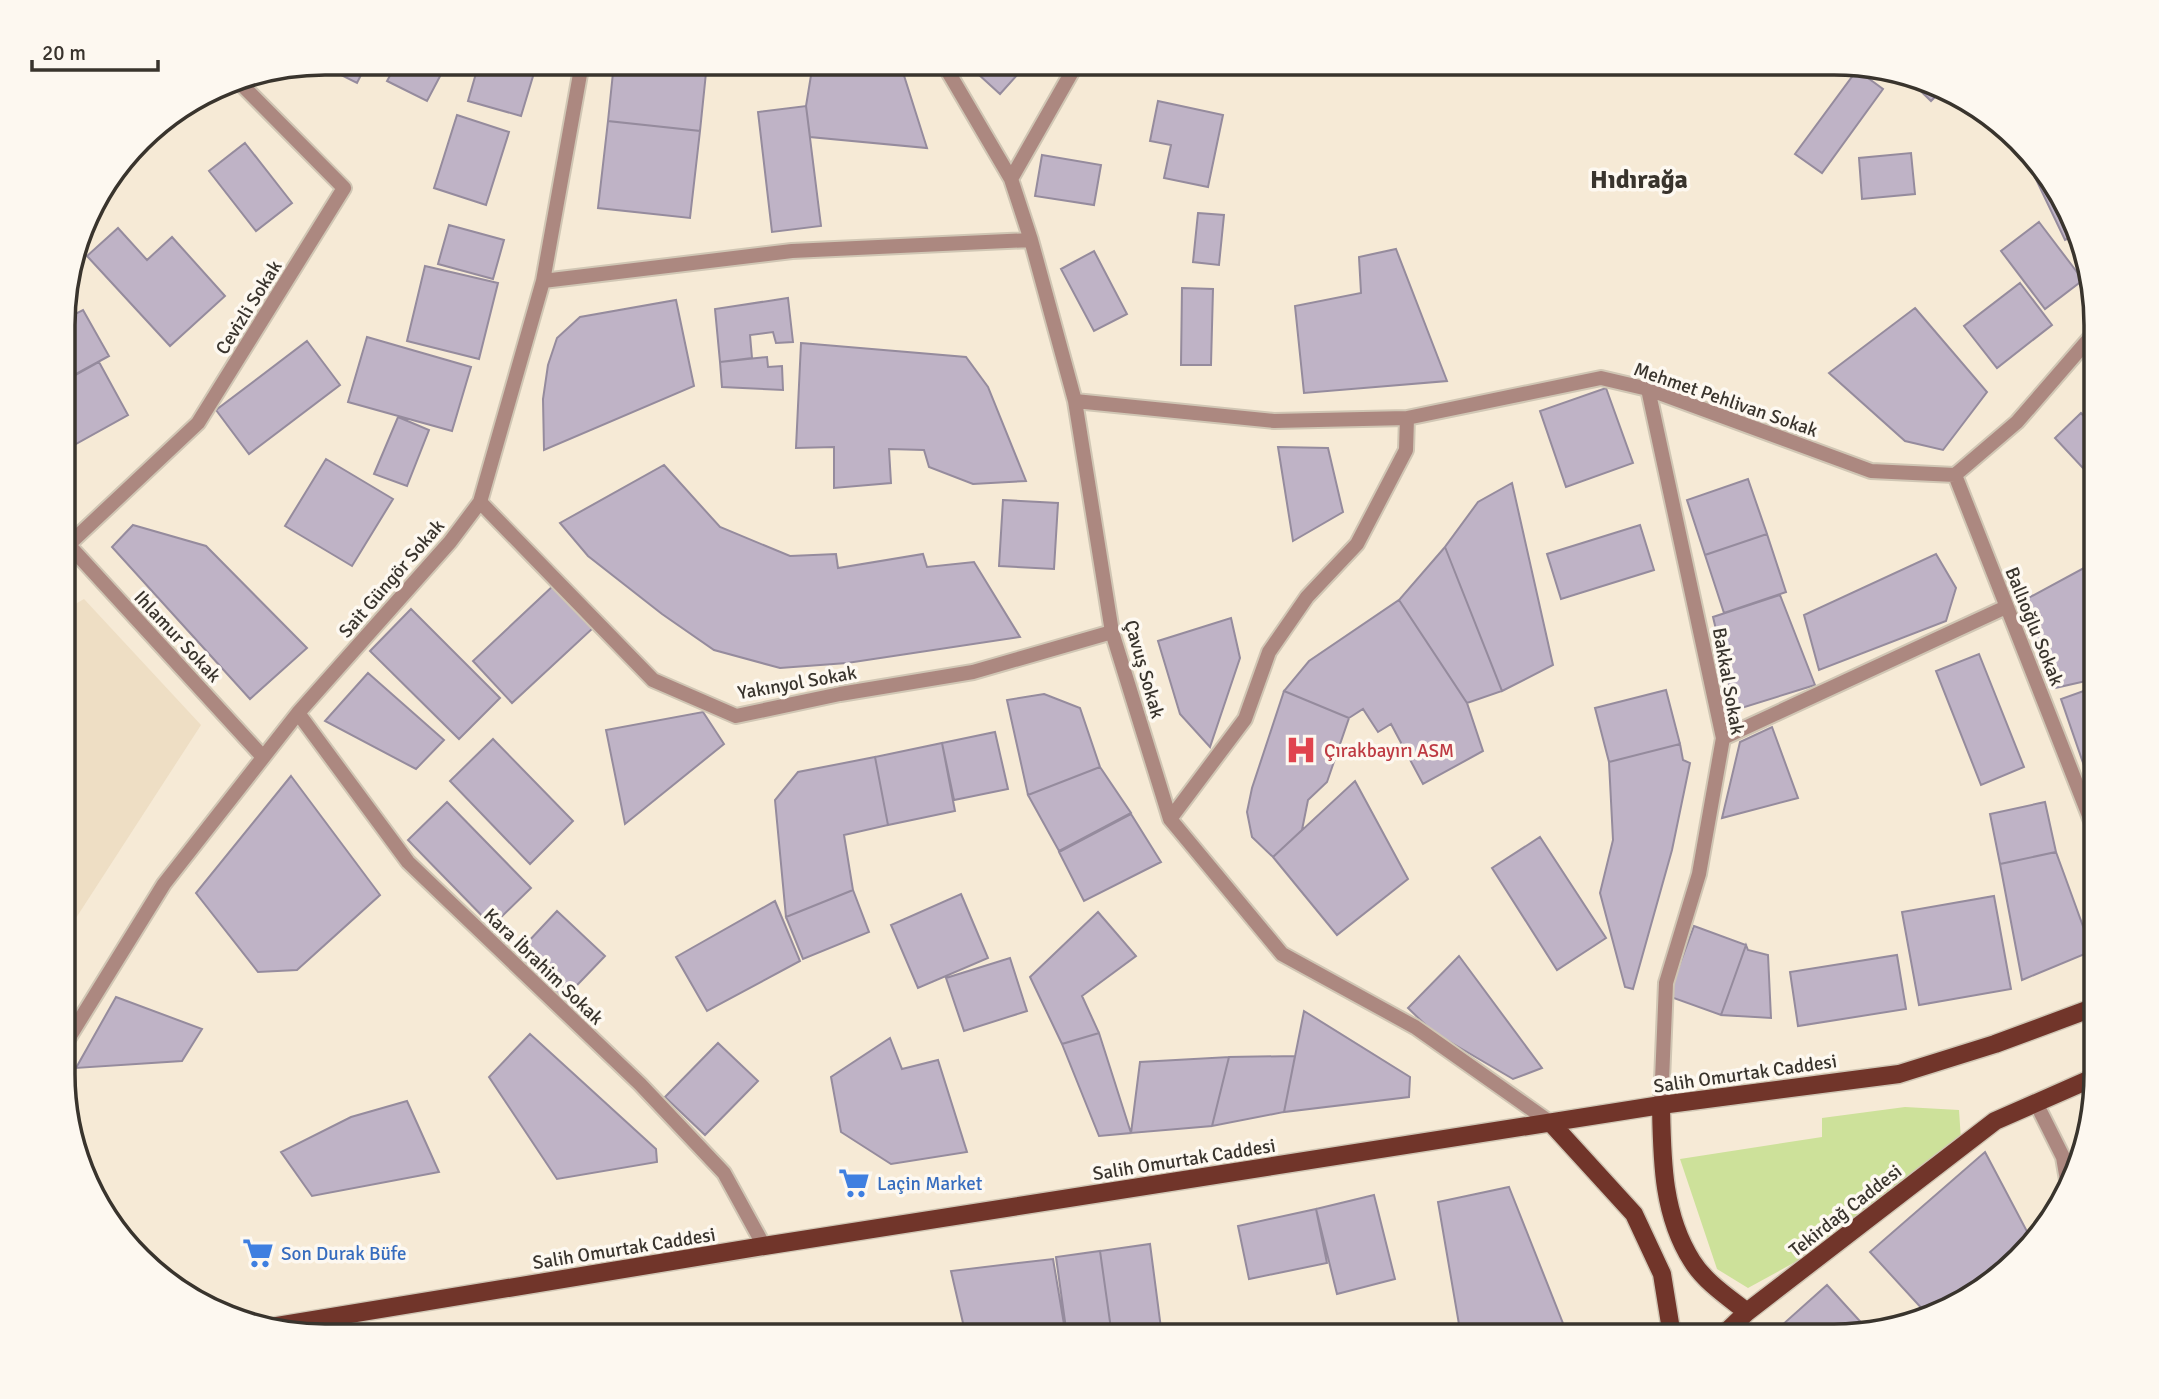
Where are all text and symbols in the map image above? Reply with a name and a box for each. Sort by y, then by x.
scale bar [32,28,158,72]
text: 20 m [42,40,86,66]
district label: Hıdırağa [1590,164,1688,196]
street label: Cevizli Sokak [210,256,288,359]
street label: Mehmet Pehlivan Sokak [1630,357,1821,443]
street label: Sait Güngör Sokak [334,514,450,643]
street label: Ballıoğlu Sokak [1999,563,2069,690]
street label: Ihlamur Sokak [129,586,226,688]
street label: Çavuş Sokak [1119,617,1170,722]
street label: Bakkal Sokak [1707,626,1749,737]
street label: Yakınyol Sokak [736,661,859,705]
hospital icon: Çırakbayırı ASM [1284,733,1318,767]
place label: Çırakbayırı ASM [1324,739,1454,763]
street label: Kara İbrahim Sokak [478,903,609,1030]
street label: Salih Omurtak Caddesi [1652,1049,1838,1099]
street label: Salih Omurtak Caddesi [1091,1134,1277,1186]
street label: Tekirdağ Caddesi [1784,1159,1907,1262]
supermarket icon: Laçin Market [837,1166,871,1200]
place label: Laçin Market [877,1172,983,1196]
street label: Salih Omurtak Caddesi [531,1223,717,1275]
supermarket icon: Son Durak Büfe [241,1236,275,1270]
place label: Son Durak Büfe [281,1242,406,1266]

